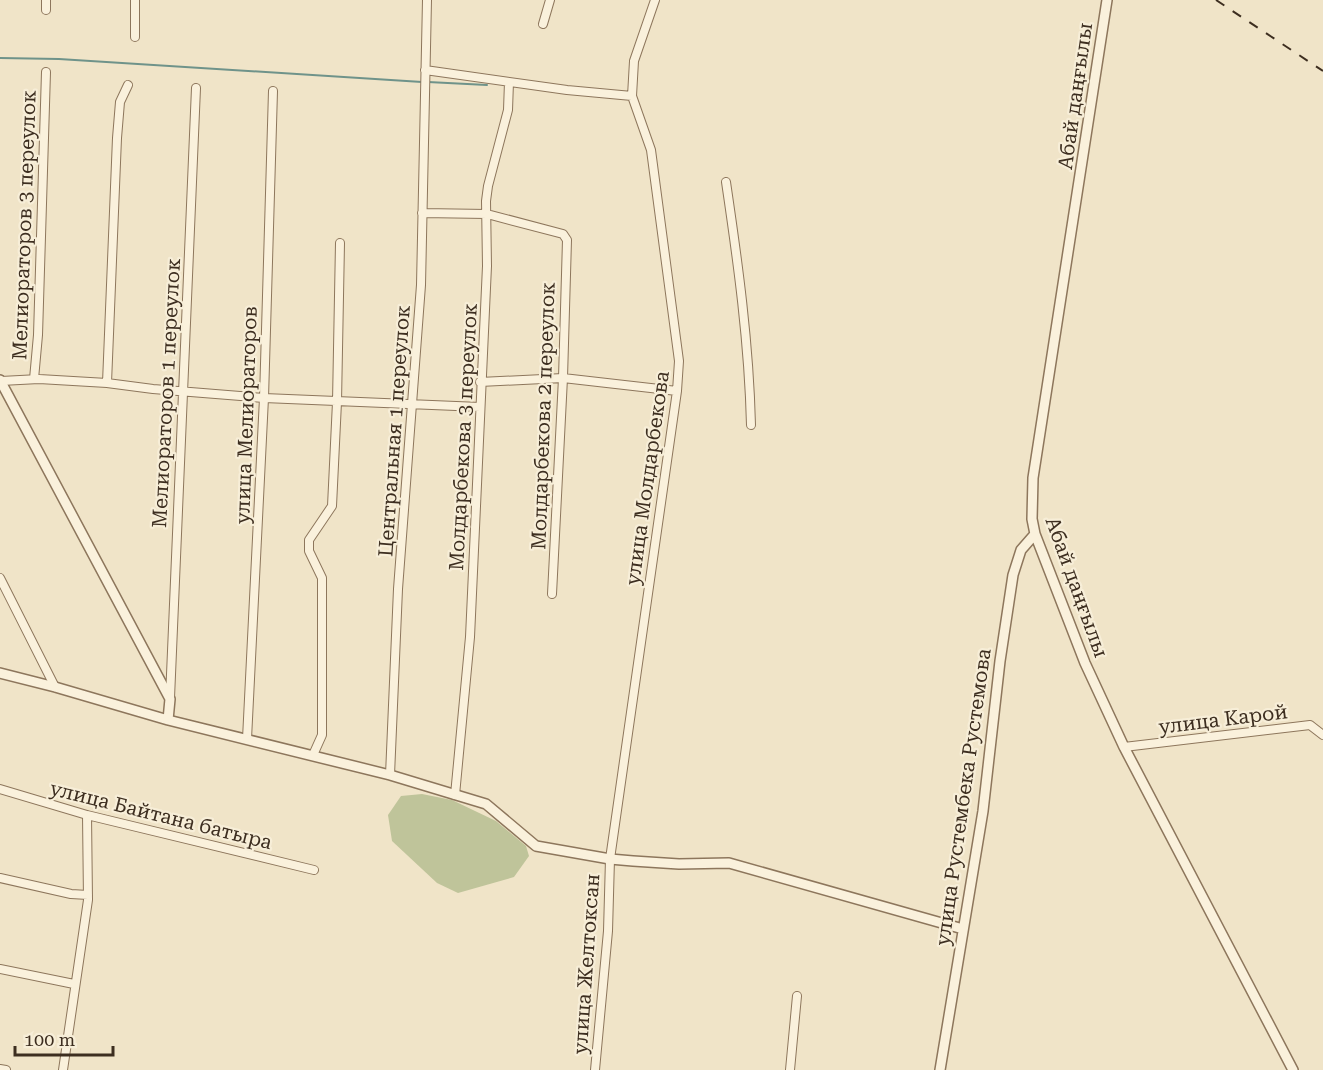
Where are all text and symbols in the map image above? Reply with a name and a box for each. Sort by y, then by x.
street label: Абай даңғылы [1053,21,1097,171]
street label: Мелиораторов 3 переулок [7,89,41,360]
street label: Мелиораторов 1 переулок [147,257,185,528]
street label: Молдарбекова 2 переулок [526,281,560,550]
street label: Молдарбекова 3 переулок [444,302,482,571]
street label: Центральная 1 переулок [373,304,415,558]
street label: улица Мелиораторов [230,306,262,524]
street label: улица Молдарбекова [620,369,674,587]
street label: Абай даңғылы [1040,513,1114,661]
street label: улица Рустембека Рустемова [930,647,996,947]
street label: улица Карой [1157,699,1289,739]
street label: улица Байтана батыра [47,776,275,854]
street label: улица Желтоксан [568,873,604,1055]
scale bar [15,1019,112,1057]
text: 100 m [24,1029,75,1050]

